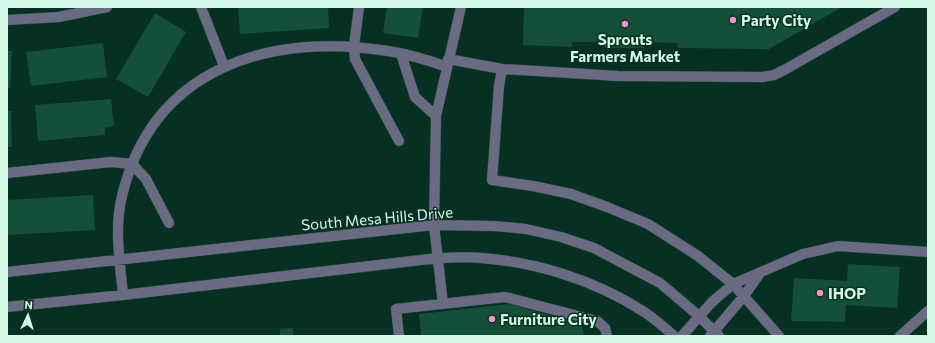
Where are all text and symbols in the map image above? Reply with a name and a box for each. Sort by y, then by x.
place label: Party City [741,11,812,29]
marker: Party City [728,15,738,25]
marker: Sprouts Farmers Market [620,19,630,29]
place label: Sprouts Farmers Market [570,30,680,65]
street label: South Mesa Hills Drive [300,202,454,234]
place label: IHOP [828,284,866,302]
marker: IHOP [815,288,825,298]
north arrow [8,295,48,335]
text: N [24,298,33,311]
place label: Furniture City [500,310,598,328]
marker: Furniture City [487,314,497,324]

